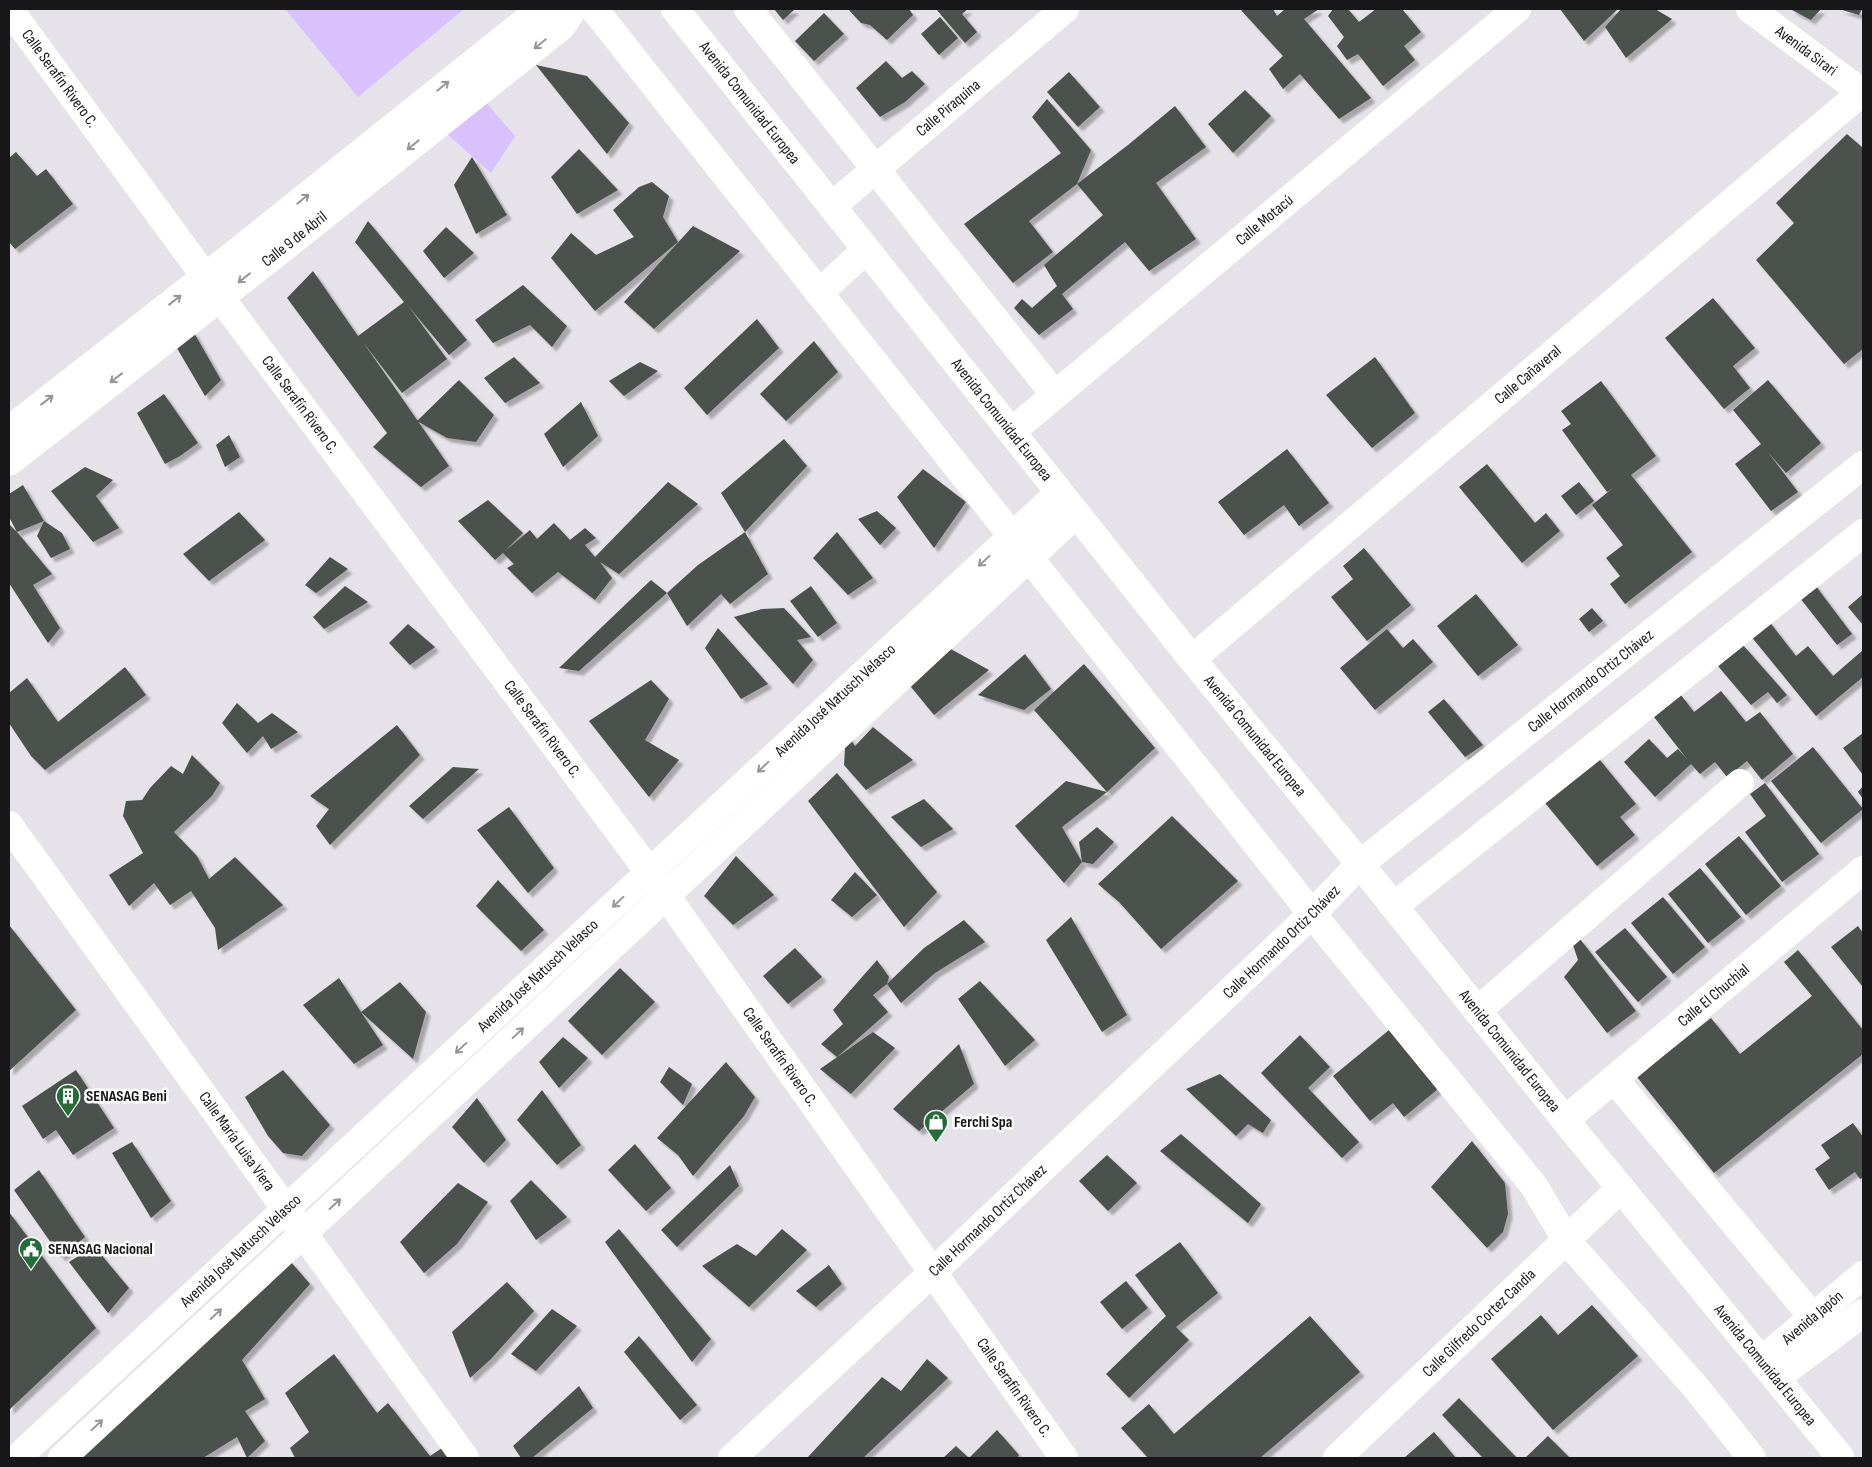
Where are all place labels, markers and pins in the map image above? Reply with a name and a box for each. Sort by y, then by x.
building icon: SENASAG Beni [55,1083,81,1117]
place label: SENASAG Beni [86,1087,167,1106]
shop icon: Ferchi Spa [923,1109,949,1143]
place label: Ferchi Spa [954,1113,1012,1132]
public building icon: SENASAG Nacional [18,1236,44,1270]
place label: SENASAG Nacional [48,1240,153,1259]

